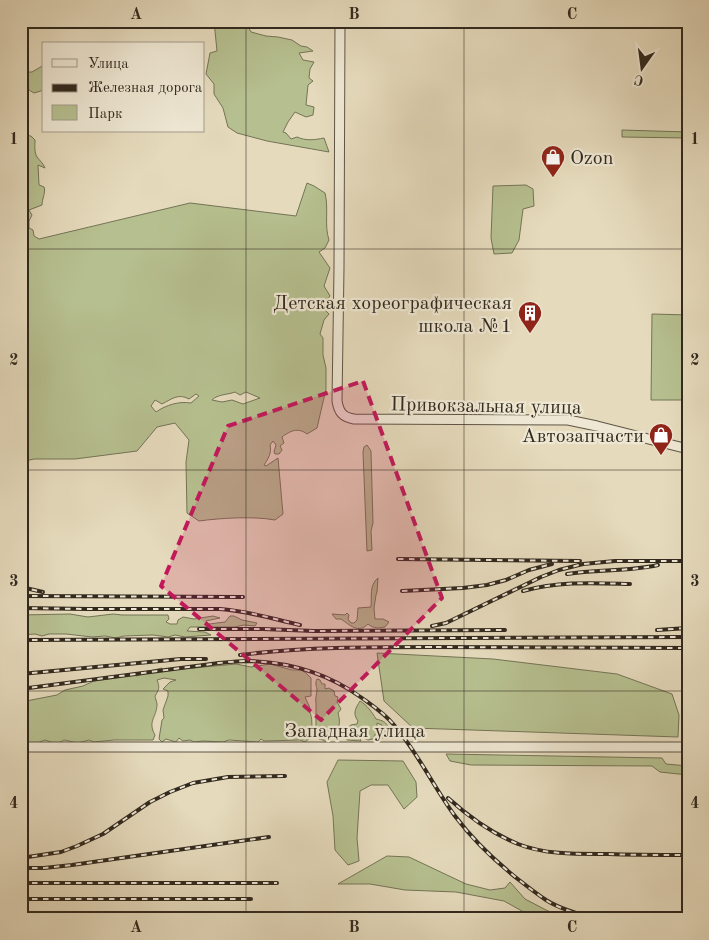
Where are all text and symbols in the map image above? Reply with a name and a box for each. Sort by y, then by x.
text: A [130,7,142,23]
text: B [348,7,360,23]
text: C [567,7,577,23]
legend [42,42,205,132]
north arrow [616,42,666,92]
text: Улица [88,57,129,72]
text: С [633,72,645,88]
text: Железная дорога [88,81,203,96]
text: Парк [88,107,123,122]
text: 1 [9,132,19,148]
text: 1 [690,132,700,148]
shop icon: Ozon [540,144,566,178]
place label: Ozon [570,149,614,169]
place label: Детская хореографическая школа №1 [273,294,512,337]
building icon: Детская хореографическая школа №1 [517,300,543,334]
text: 2 [9,353,19,369]
text: 2 [690,353,700,369]
street label: Привокзальная улица [390,395,582,419]
shop icon: Автозапчасти [648,422,674,456]
place label: Автозапчасти [521,427,644,447]
text: 3 [9,574,19,590]
text: 3 [690,574,700,590]
street label: Западная улица [285,722,426,742]
text: 4 [9,796,19,812]
text: 4 [690,796,700,812]
text: A [130,920,142,936]
text: B [348,920,360,936]
text: C [567,920,577,936]

